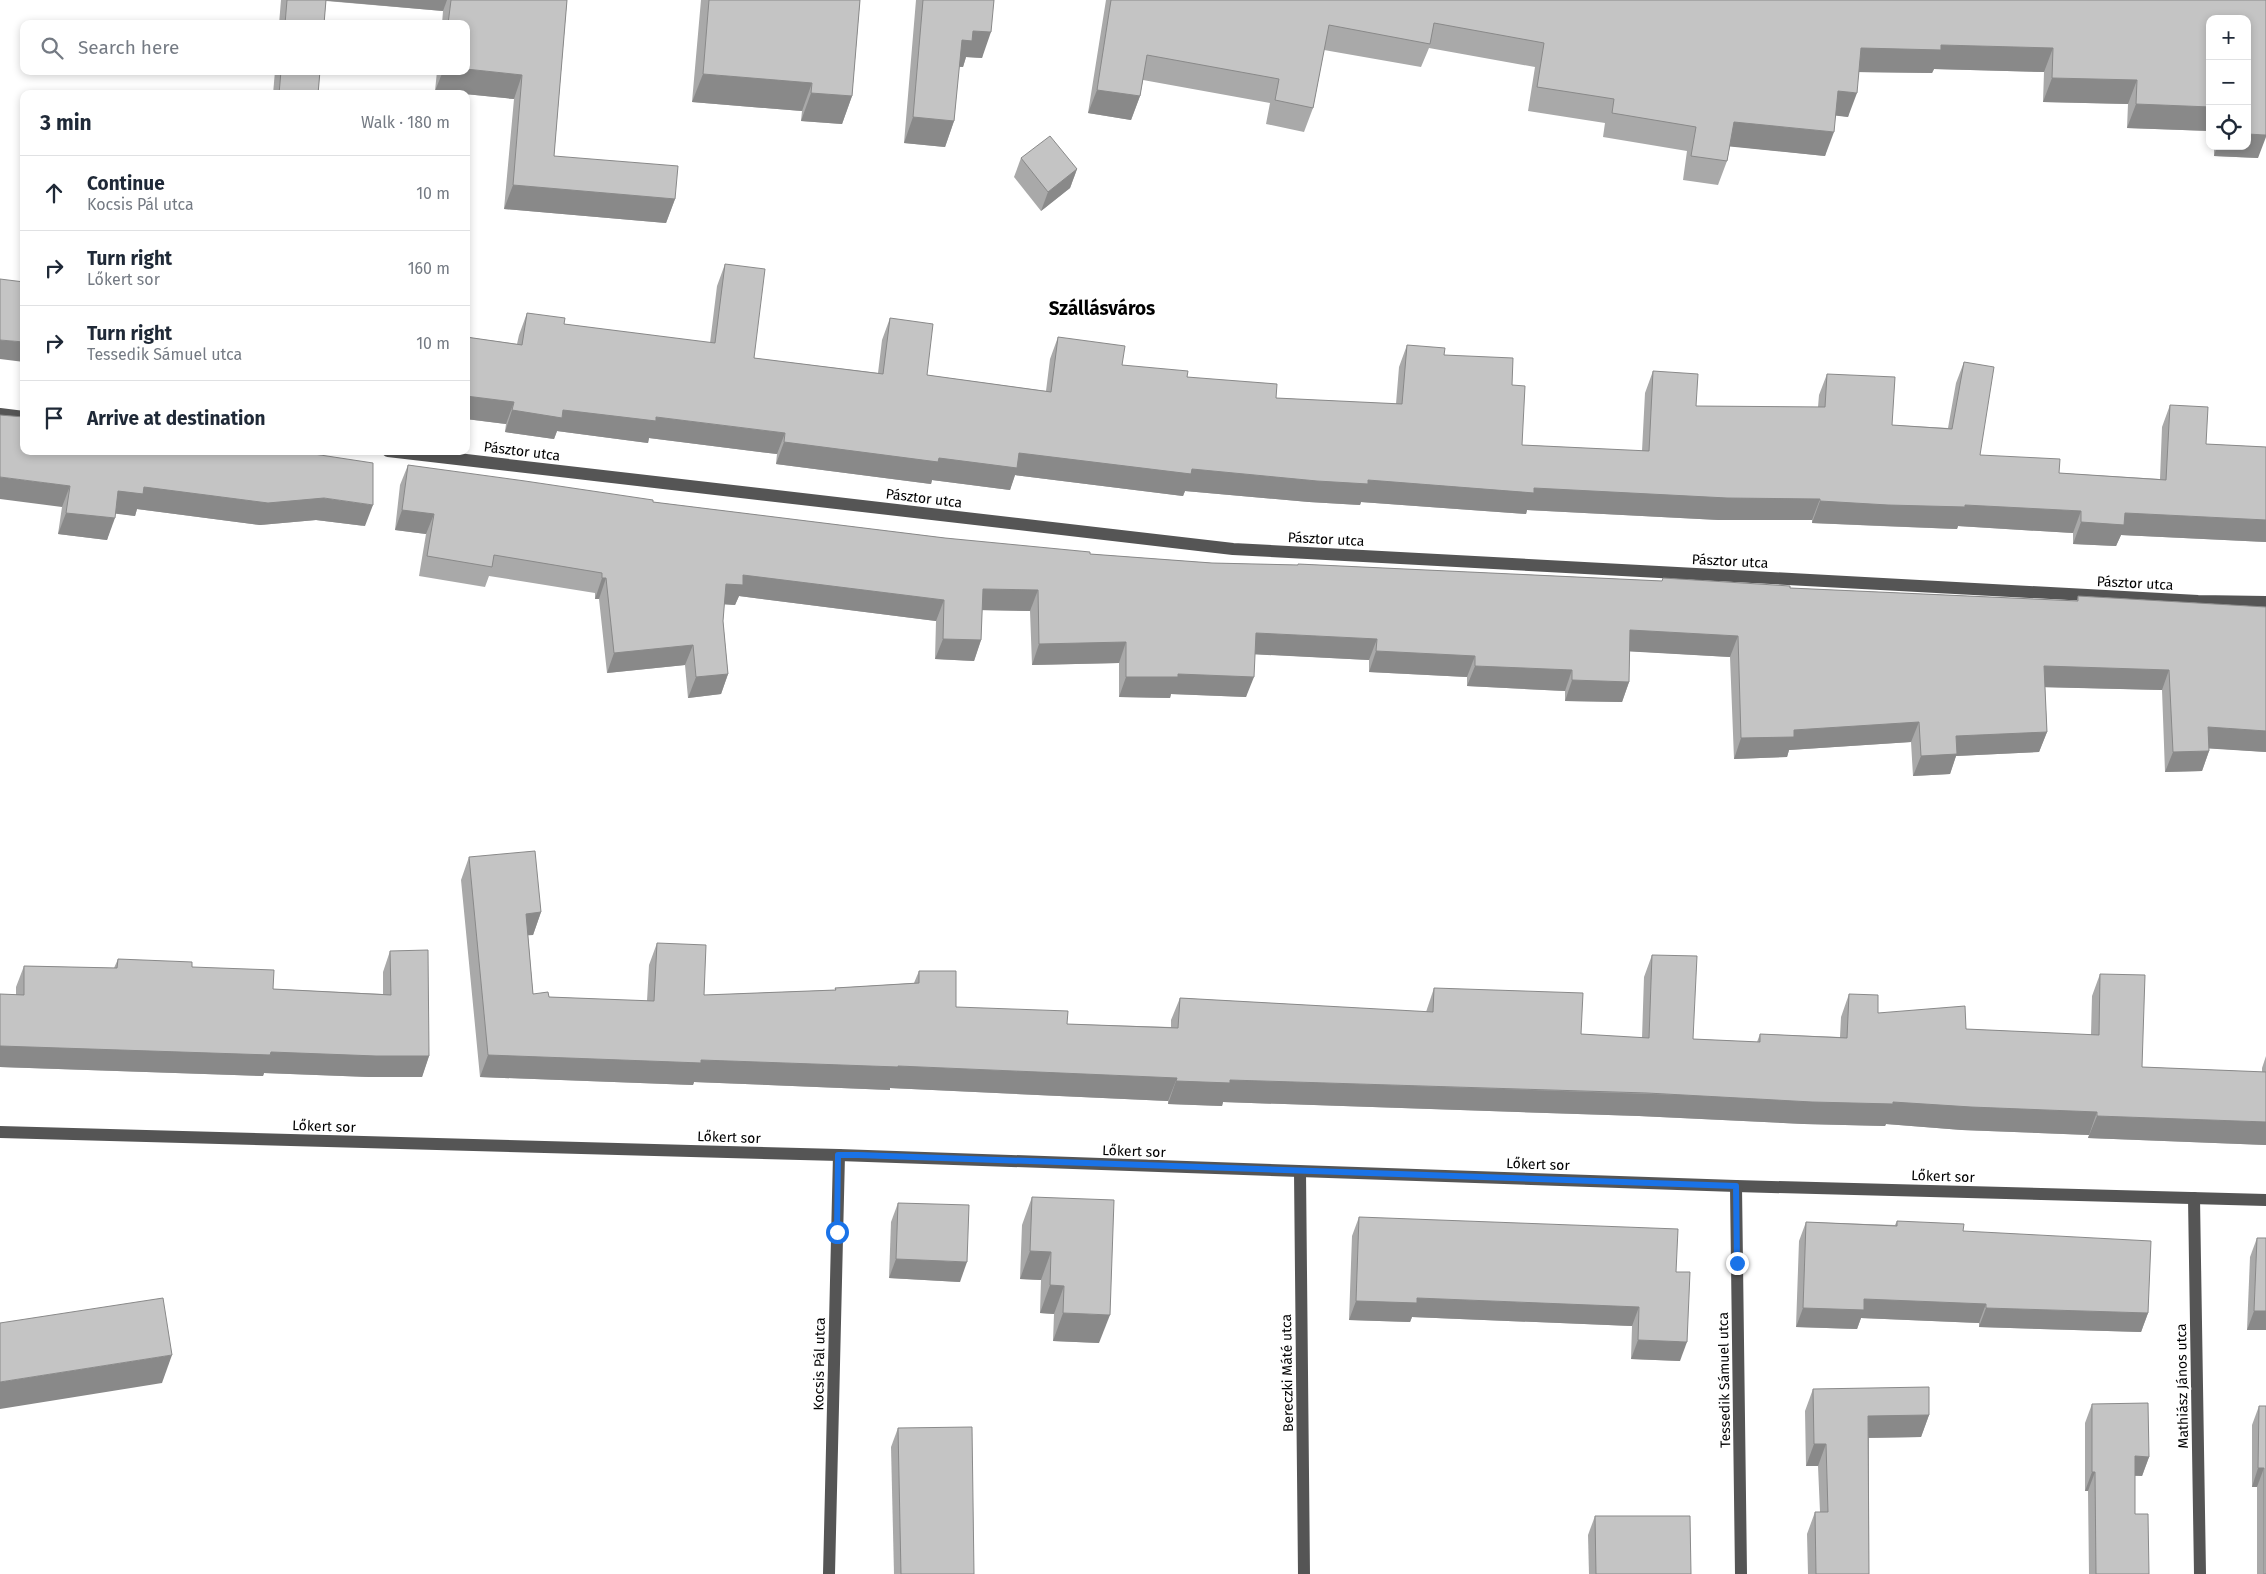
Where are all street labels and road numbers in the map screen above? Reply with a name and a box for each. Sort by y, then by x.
street label: Pásztor utca [483,438,561,465]
street label: Pásztor utca [885,485,963,512]
street label: Pásztor utca [1287,529,1365,550]
street label: Pásztor utca [1691,551,1769,572]
street label: Pásztor utca [2096,573,2174,594]
street label: Lőkert sor [292,1117,357,1136]
street label: Lőkert sor [697,1128,762,1147]
street label: Lőkert sor [1102,1142,1167,1161]
street label: Lőkert sor [1506,1155,1571,1174]
street label: Lőkert sor [1911,1167,1976,1186]
street label: Tessedik Sámuel utca [1715,1312,1734,1448]
street label: Bereczki Máté utca [1278,1314,1297,1432]
street label: Kocsis Pál utca [810,1317,829,1411]
street label: Mathiász János utca [2173,1323,2192,1449]

